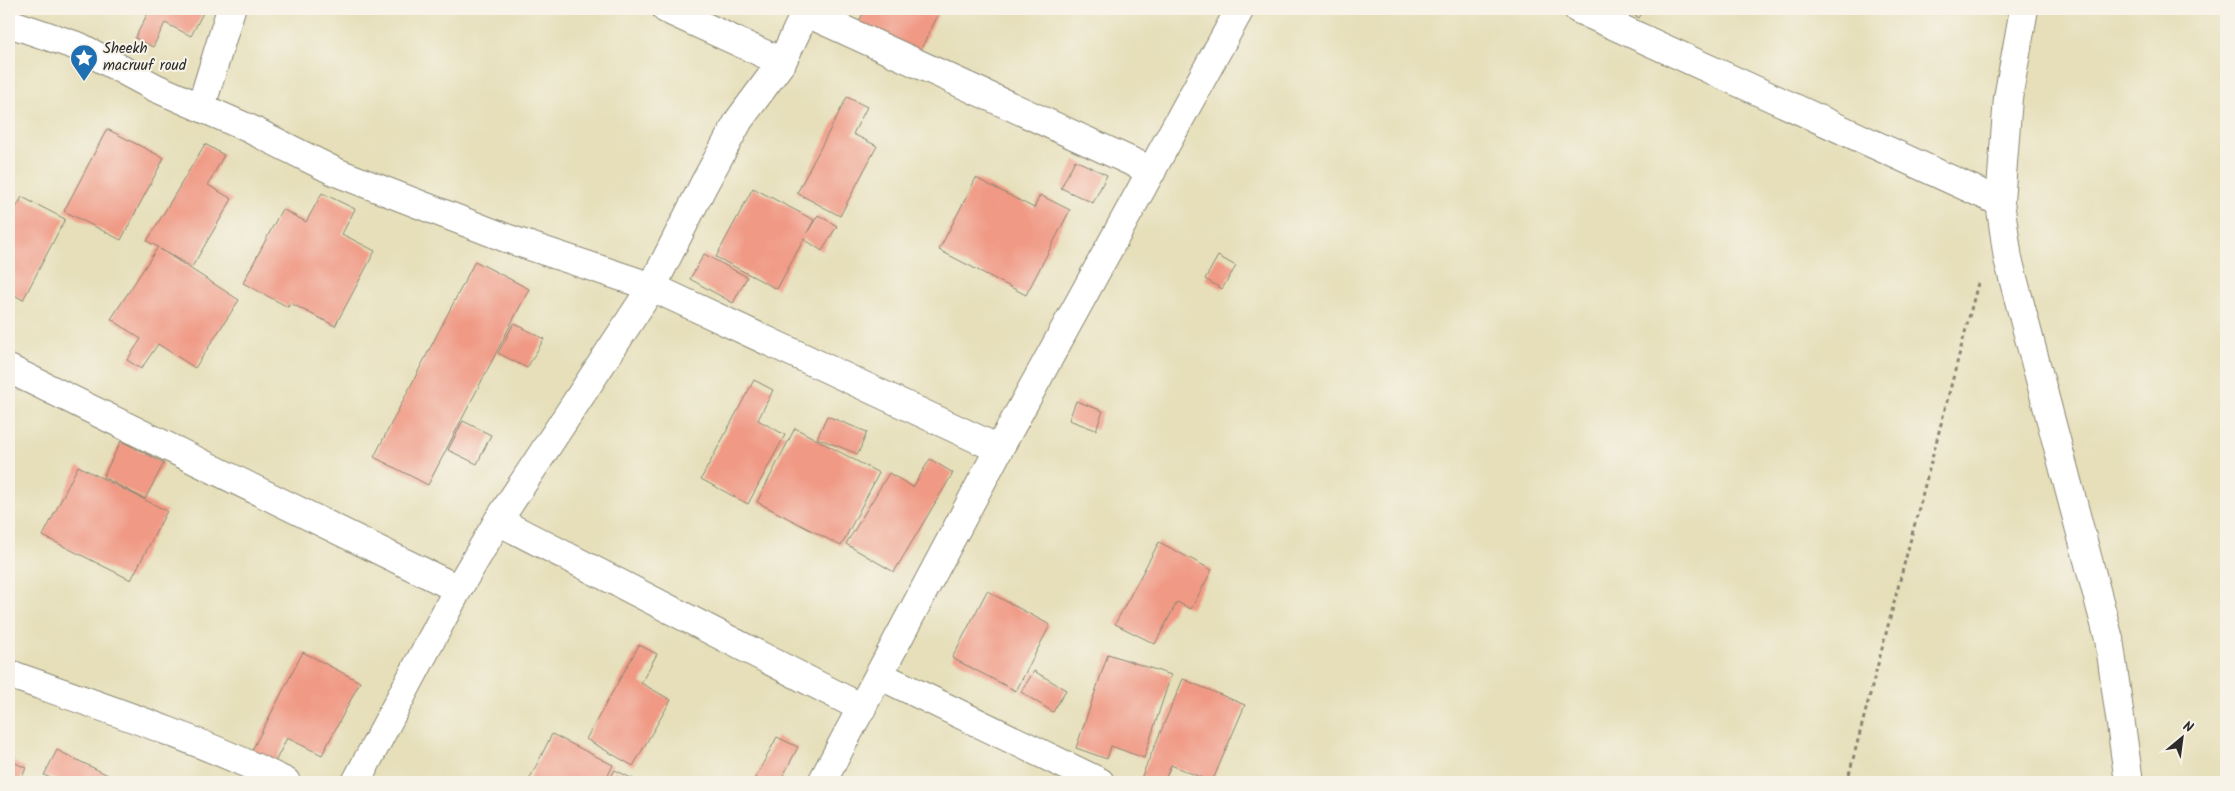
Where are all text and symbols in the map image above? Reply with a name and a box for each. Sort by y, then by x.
place label: Sheekh macruuf roud [103,37,187,78]
place icon: Sheekh macruuf roud [69,43,99,82]
north arrow [2158,714,2208,764]
text: N [2179,716,2197,739]

